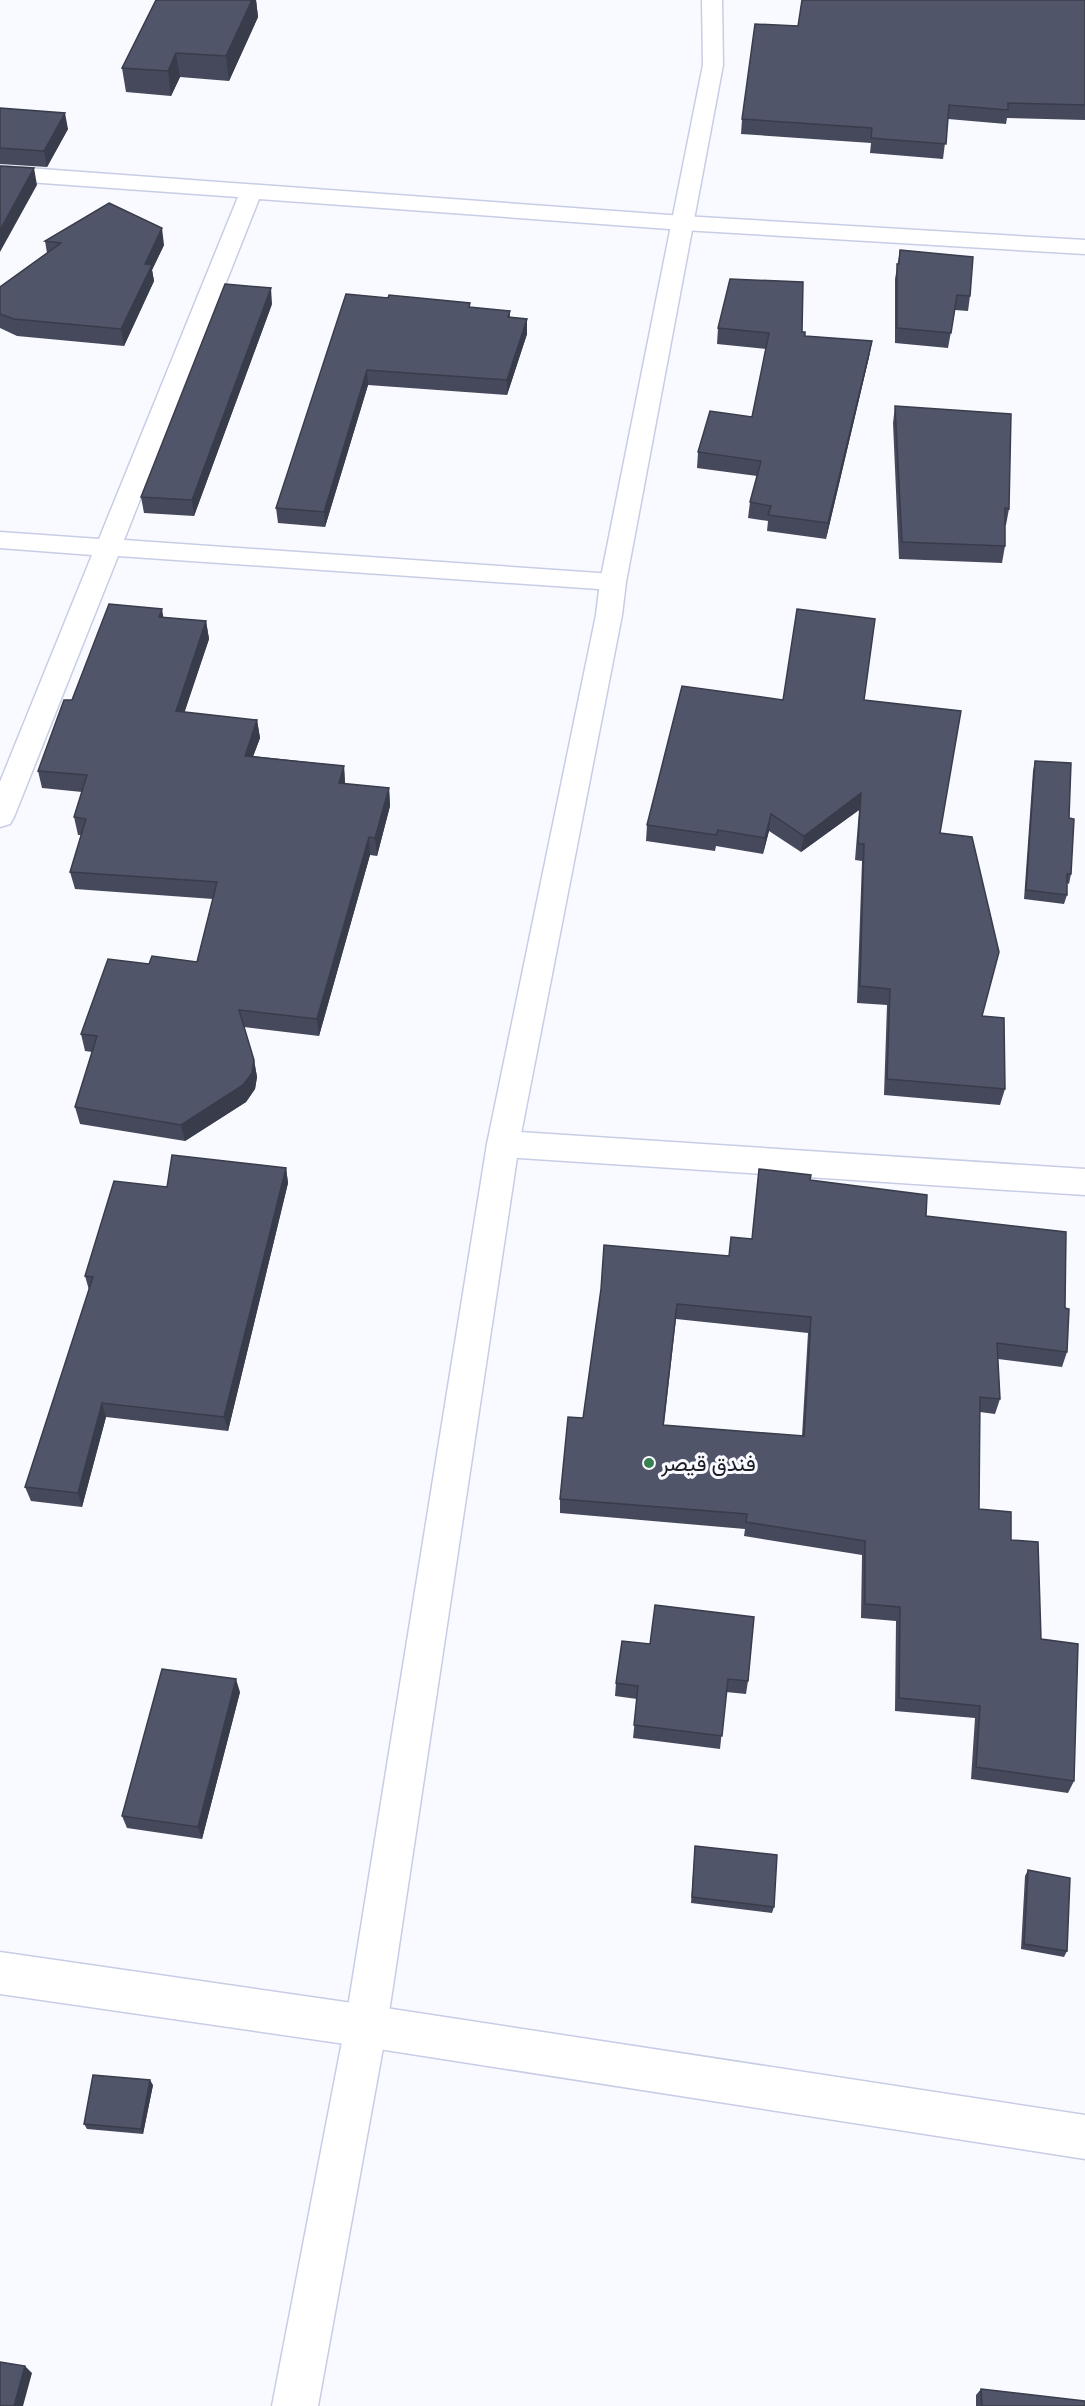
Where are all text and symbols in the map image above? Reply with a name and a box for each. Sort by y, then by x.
place label: فندق قيصر [660,1450,756,1477]
marker: فندق قيصر [642,1456,656,1470]

